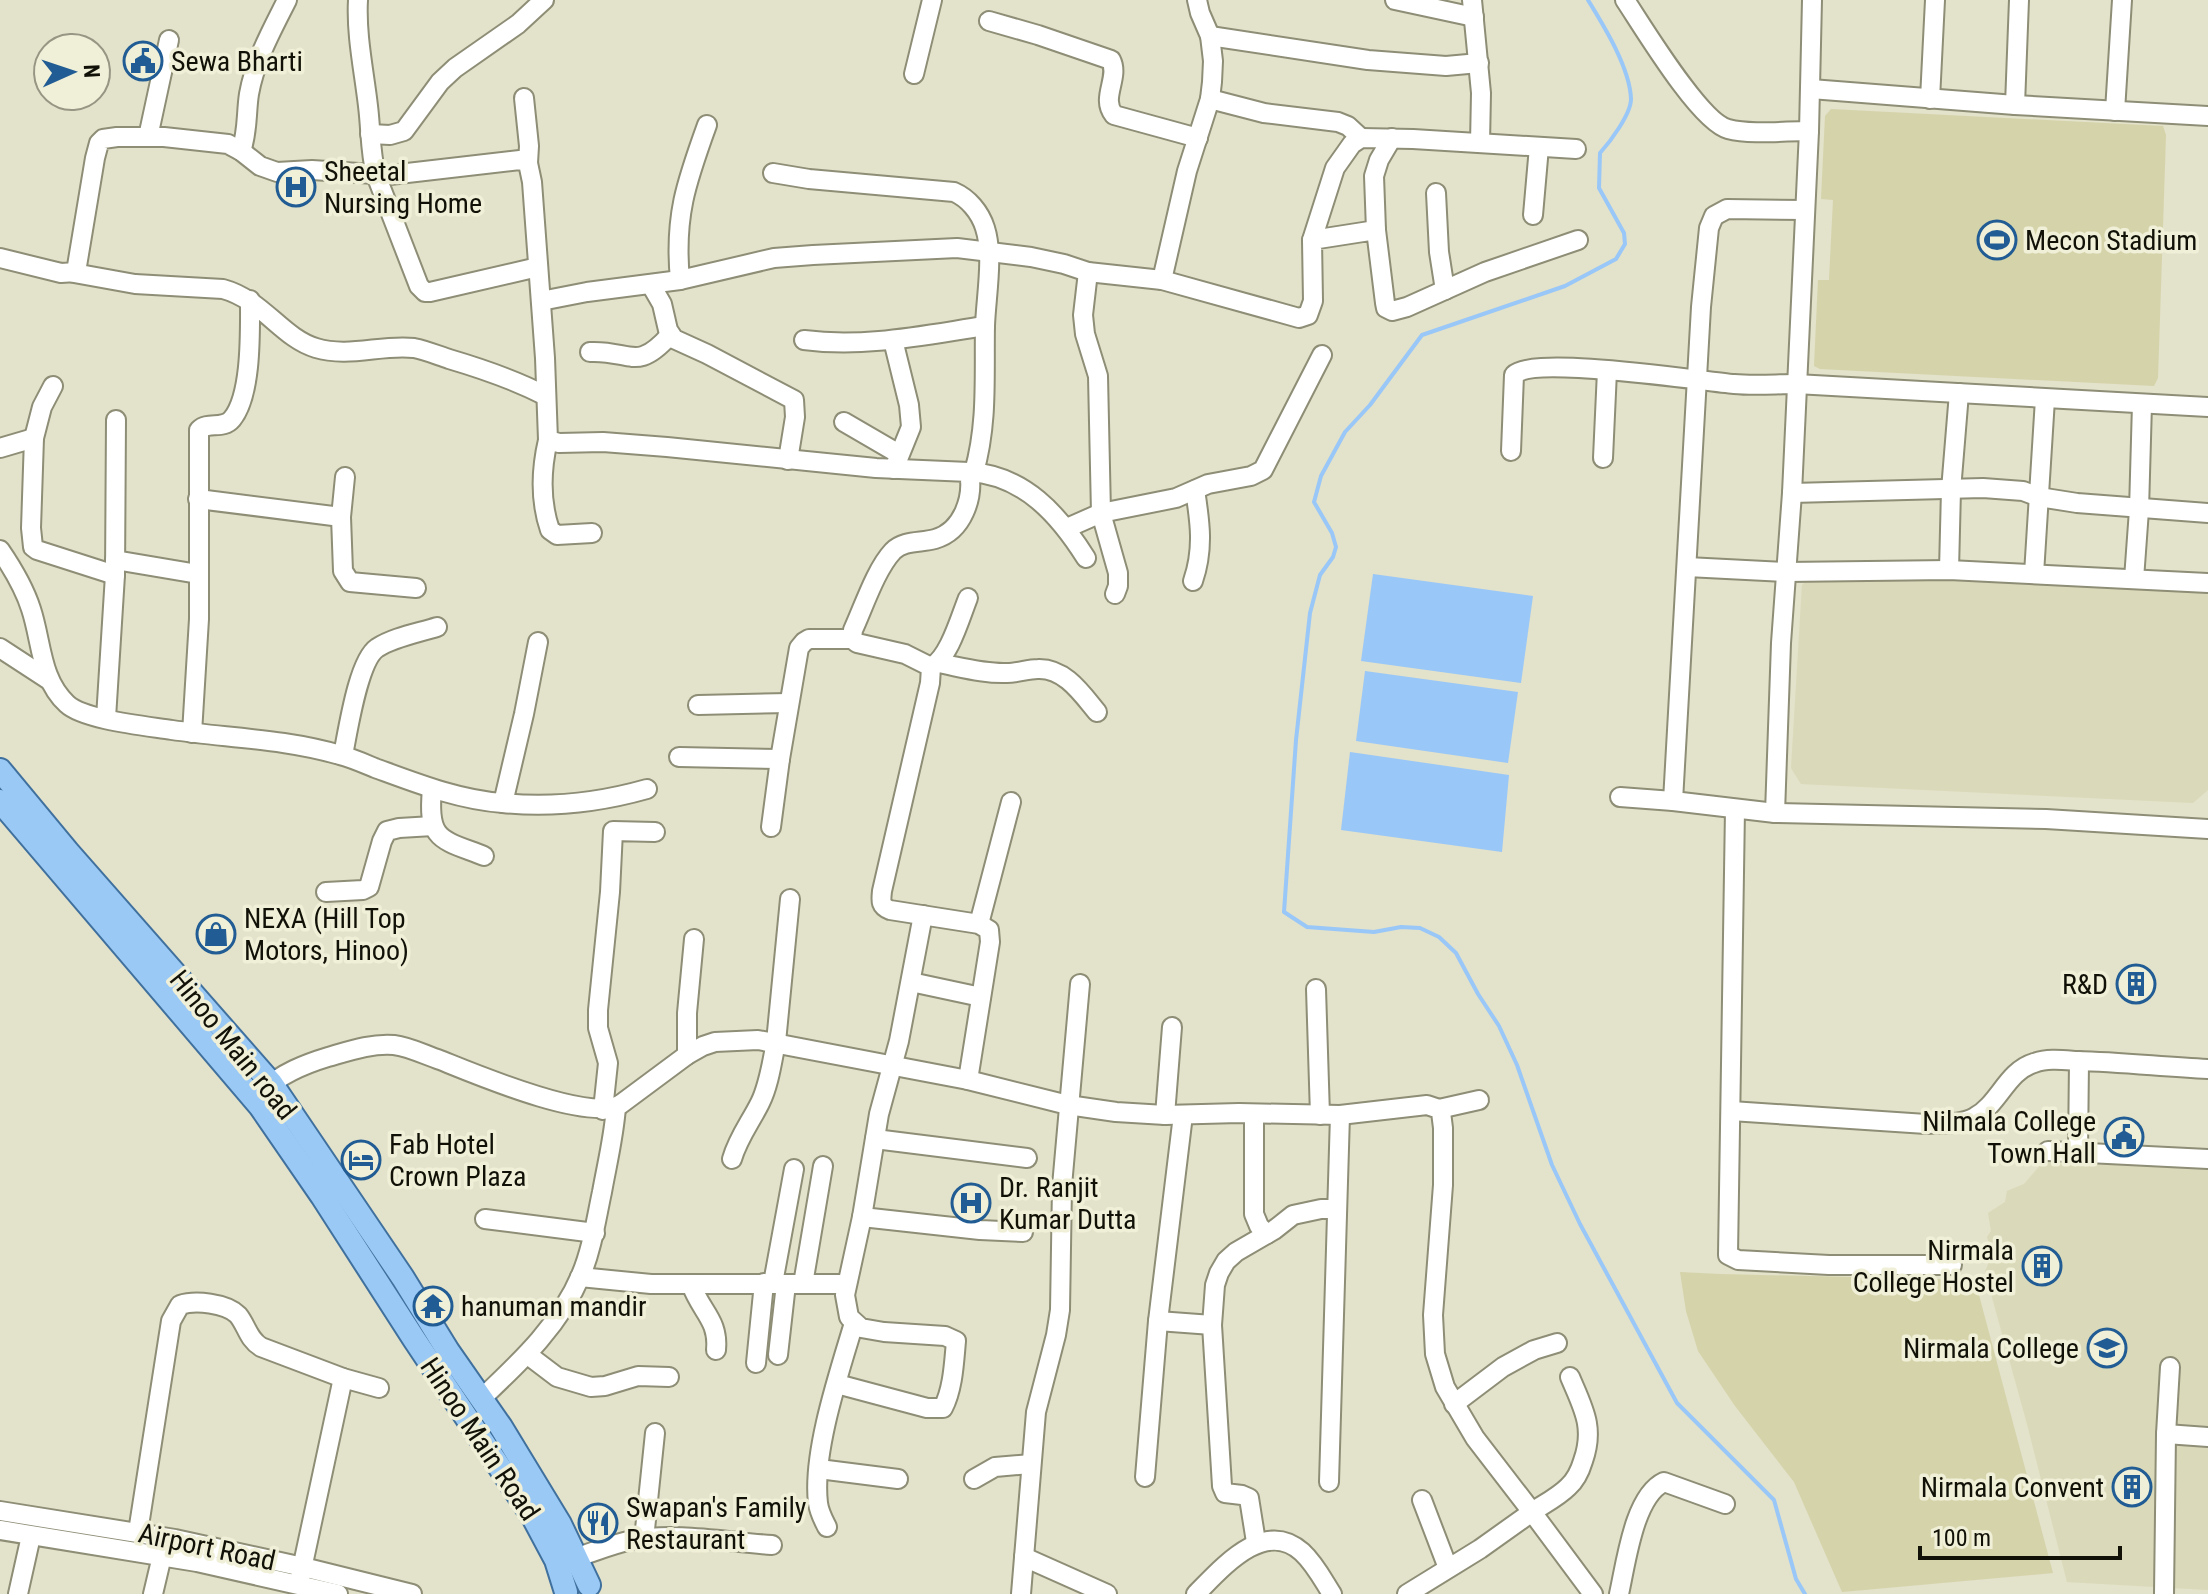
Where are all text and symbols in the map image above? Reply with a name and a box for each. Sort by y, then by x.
north arrow [32,32,112,112]
public building icon: Sewa Bharti [122,40,164,82]
place label: Sewa Bharti [171,45,303,78]
text: N [79,64,104,78]
place label: Sheetal Nursing Home [324,155,482,220]
hospital icon: Sheetal Nursing Home [275,166,317,208]
sports icon: Mecon Stadium [1976,219,2018,261]
place label: Mecon Stadium [2025,224,2197,257]
place label: NEXA (Hill Top Motors, Hinoo) [244,902,409,967]
shop icon: NEXA (Hill Top Motors, Hinoo) [195,913,237,955]
building icon: R&D [2115,963,2157,1005]
street label: Hinoo Main road [163,964,303,1126]
place label: R&D [2062,968,2108,1001]
place label: Nilmala College Town Hall [1922,1105,2096,1170]
public building icon: Nilmala College Town Hall [2103,1116,2145,1158]
place label: Fab Hotel Crown Plaza [389,1128,526,1193]
hotel icon: Fab Hotel Crown Plaza [340,1139,382,1181]
place label: Dr. Ranjit Kumar Dutta [999,1171,1136,1236]
hospital icon: Dr. Ranjit Kumar Dutta [950,1182,992,1224]
place label: Nirmala College Hostel [1853,1234,2014,1299]
building icon: Nirmala College Hostel [2021,1245,2063,1287]
temple icon: hanuman mandir [412,1285,454,1327]
place label: hanuman mandir [461,1290,646,1323]
school or university icon: Nirmala College [2086,1327,2128,1369]
place label: Nirmala College [1903,1332,2079,1365]
street label: Hinoo Main Road [413,1351,547,1527]
building icon: Nirmala Convent [2111,1466,2153,1508]
place label: Nirmala Convent [1921,1471,2104,1504]
place label: Swapan's Family Restaurant [626,1491,807,1556]
restaurant icon: Swapan's Family Restaurant [577,1502,619,1544]
scale bar [1920,1510,2120,1560]
street label: Airport Road [136,1516,278,1578]
text: 100 m [1932,1524,1991,1552]

